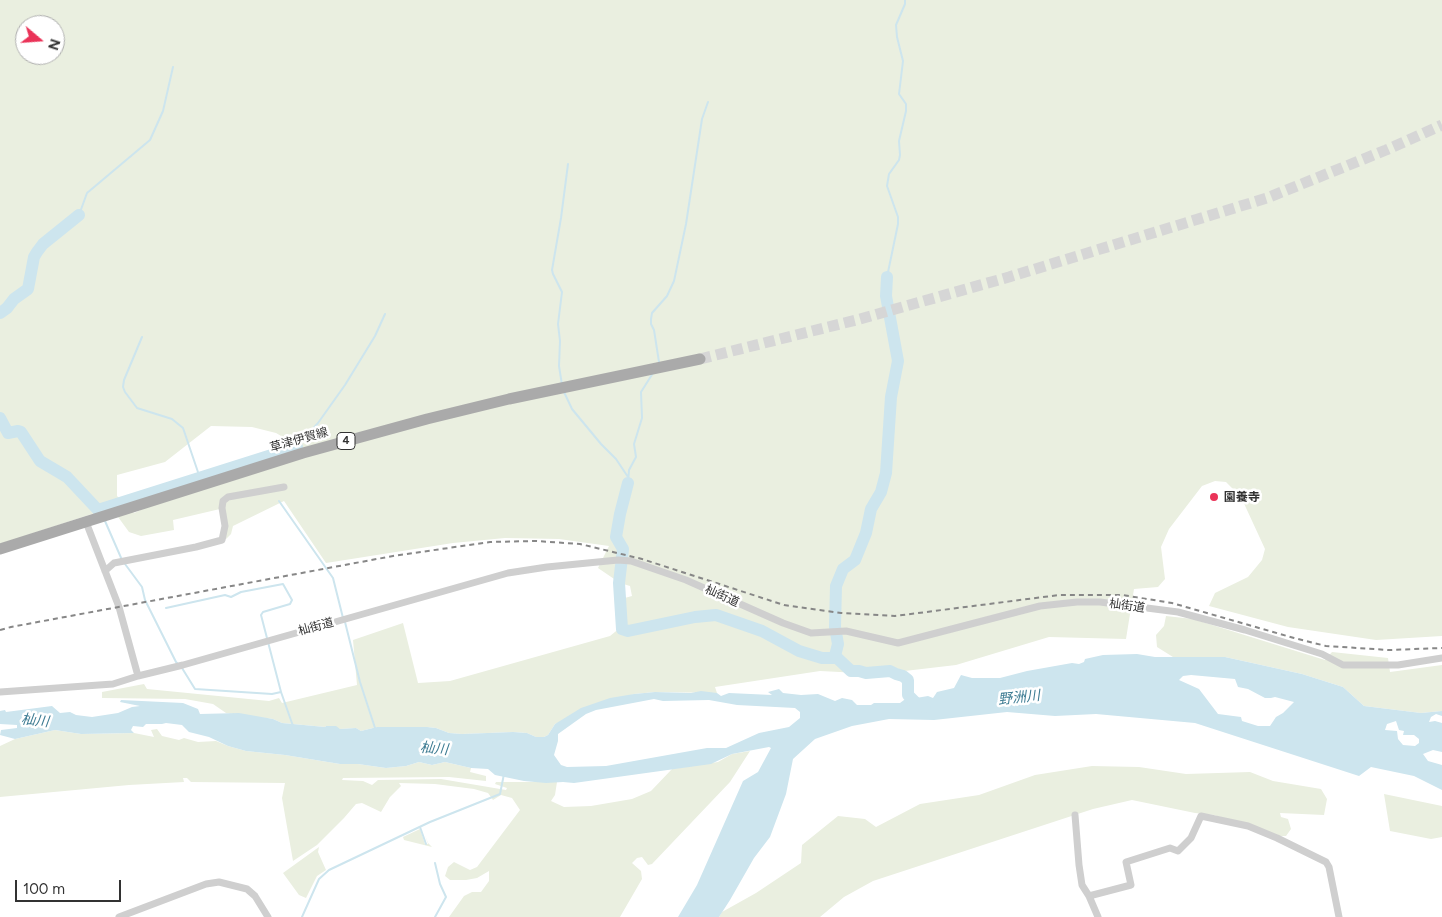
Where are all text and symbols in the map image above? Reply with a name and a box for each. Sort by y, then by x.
north arrow [15,15,65,65]
text: N [44,37,64,52]
street label: 草津伊賀線 [268,425,330,455]
road number: 4 [337,432,355,450]
place label: 園養寺 [1224,490,1260,504]
marker: 園養寺 [1208,491,1220,503]
street label: 杣街道 [703,582,741,610]
street label: 杣街道 [1108,596,1146,616]
street label: 杣街道 [297,615,335,639]
water label: 野洲川 [997,687,1041,709]
water label: 杣川 [20,711,50,731]
water label: 杣川 [419,739,449,759]
scale bar [18,870,124,902]
text: 100 m [23,880,65,898]

